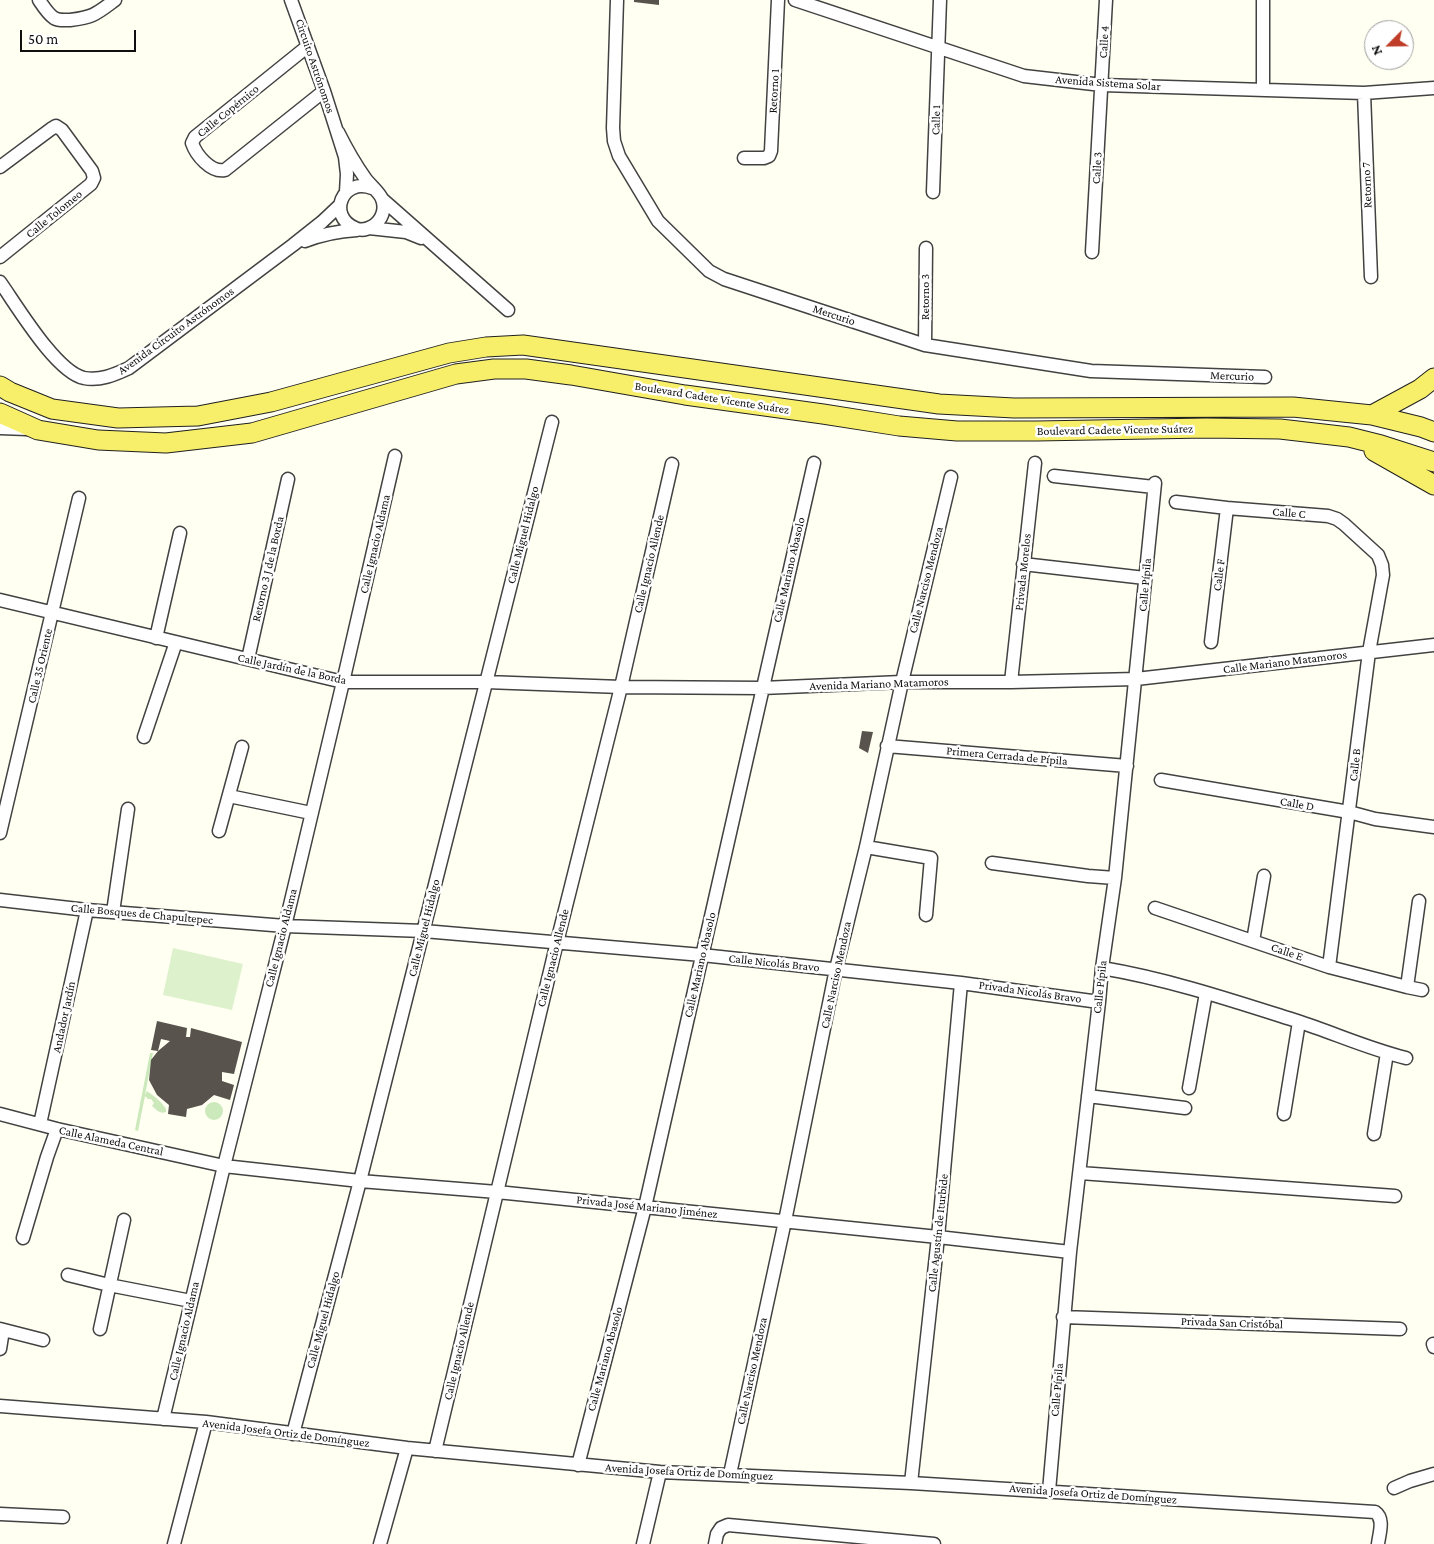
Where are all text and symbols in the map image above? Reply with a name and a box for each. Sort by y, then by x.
street label: Circuito Astrónomos [292,17,338,115]
scale bar [22,20,139,52]
north arrow [1364,20,1414,70]
street label: Calle 4 [1096,25,1112,59]
text: 50 m [28,31,58,47]
text: N [1367,43,1385,58]
street label: Retorno 1 [766,68,782,114]
street label: Avenida Sistema Solar [1055,72,1161,94]
street label: Calle Copérnico [194,82,262,140]
street label: Calle 1 [928,105,944,135]
street label: Calle 3 [1089,152,1105,184]
street label: Retorno 7 [1359,162,1375,208]
street label: Calle Tolomeo [23,187,85,241]
street label: Retorno 3 [918,274,932,320]
street label: Avenida Circuito Astrónomos [115,284,237,378]
street label: Mercurio [811,301,857,329]
street label: Mercurio [1210,368,1254,384]
street label: Boulevard Cadete Vicente Suárez [634,379,790,417]
street label: Boulevard Cadete Vicente Suárez [1037,421,1193,439]
street label: Calle Miguel Hidalgo [504,485,542,585]
street label: Calle Ignacio Aldama [357,493,393,595]
street label: Calle C [1272,504,1306,522]
street label: Calle Ignacio Allende [631,513,667,615]
street label: Retorno 3 J de la Borda [249,515,287,623]
street label: Calle Mariano Abasolo [770,516,808,624]
street label: Calle Narciso Mendoza [906,525,946,635]
street label: Privada Morelos [1012,533,1034,611]
street label: Calle Pípila [1135,558,1155,612]
street label: Calle F [1210,558,1228,592]
street label: Calle 35 Oriente [24,627,56,705]
street label: Calle Mariano Matamoros [1222,647,1348,677]
street label: Calle Jardín de la Borda [236,650,348,688]
street label: Avenida Mariano Matamoros [809,674,949,694]
street label: Primera Cerrada de Pípila [946,744,1068,768]
street label: Calle B [1346,748,1364,782]
street label: Calle D [1279,794,1315,814]
street label: Calle Miguel Hidalgo [405,878,443,978]
street label: Calle Ignacio Aldama [262,887,300,989]
street label: Calle Bosques de Chapultepec [70,901,214,927]
street label: Calle Ignacio Allende [534,907,572,1009]
street label: Calle Mariano Abasolo [681,911,719,1019]
street label: Calle Narciso Mendoza [818,920,854,1030]
street label: Calle E [1269,940,1305,964]
street label: Calle Nicolás Bravo [728,951,820,975]
street label: Calle Pípila [1090,960,1110,1014]
street label: Privada Nicolás Bravo [978,978,1082,1006]
street label: Andador Jardín [49,980,79,1054]
street label: Calle Alameda Central [57,1123,165,1159]
street label: Calle Agustín de Iturbide [925,1173,951,1293]
street label: Privada José Mariano Jiménez [576,1192,718,1222]
street label: Calle Miguel Hidalgo [303,1270,343,1370]
street label: Calle Ignacio Aldama [166,1280,202,1382]
street label: Calle Ignacio Allende [441,1300,477,1402]
street label: Calle Mariano Abasolo [584,1305,626,1413]
street label: Privada San Cristóbal [1181,1314,1283,1332]
street label: Calle Narciso Mendoza [734,1316,770,1426]
street label: Calle Pípila [1047,1363,1067,1417]
street label: Avenida Josefa Ortiz de Domínguez [202,1416,370,1450]
street label: Avenida Josefa Ortiz de Domínguez [605,1460,773,1484]
street label: Avenida Josefa Ortiz de Domínguez [1009,1481,1177,1507]

